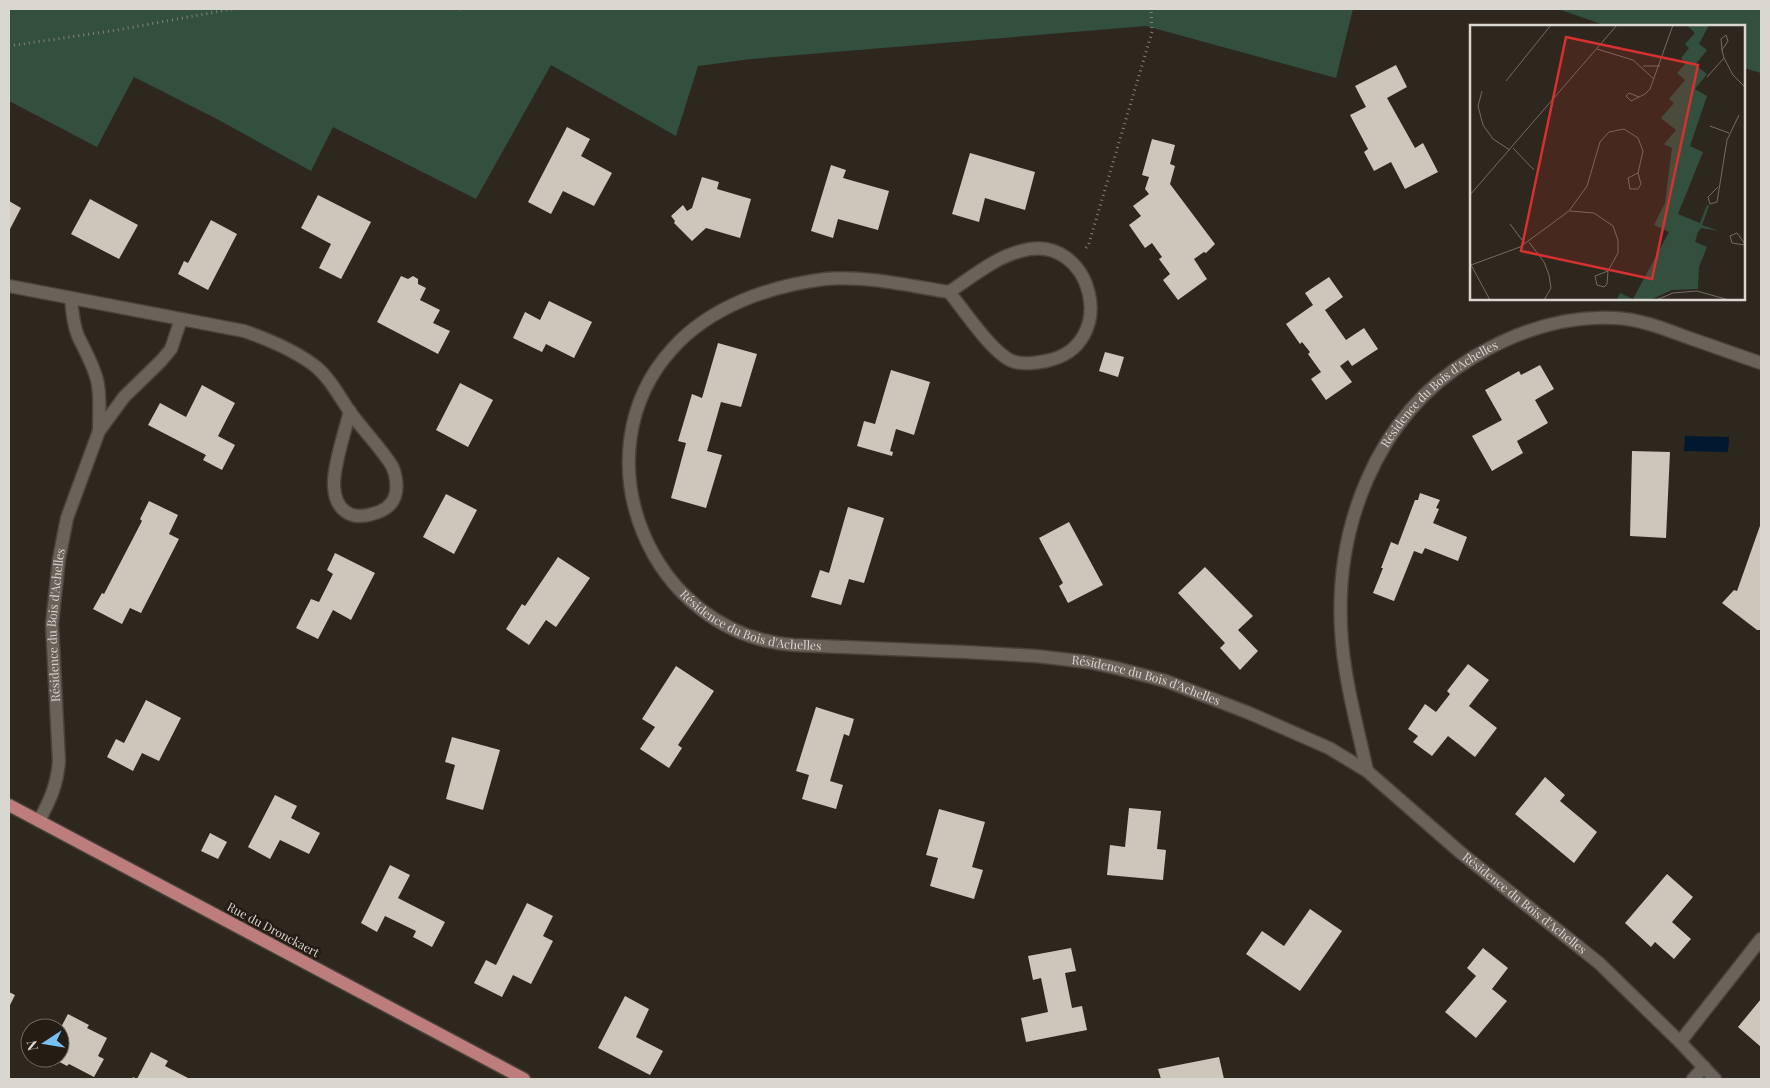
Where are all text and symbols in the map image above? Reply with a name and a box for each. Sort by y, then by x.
inset map [1470,25,1745,300]
street label: Résidence du Bois d'Achelles [1377,336,1500,450]
street label: Résidence du Bois d'Achelles [43,547,68,702]
street label: Résidence du Bois d'Achelles [677,586,822,653]
street label: Résidence du Bois d'Achelles [1071,651,1223,708]
street label: Résidence du Bois d'Achelles [1460,848,1590,957]
street label: Rue du Dronckaert [225,898,323,961]
north arrow [20,1018,70,1068]
text: N [21,1039,42,1053]

